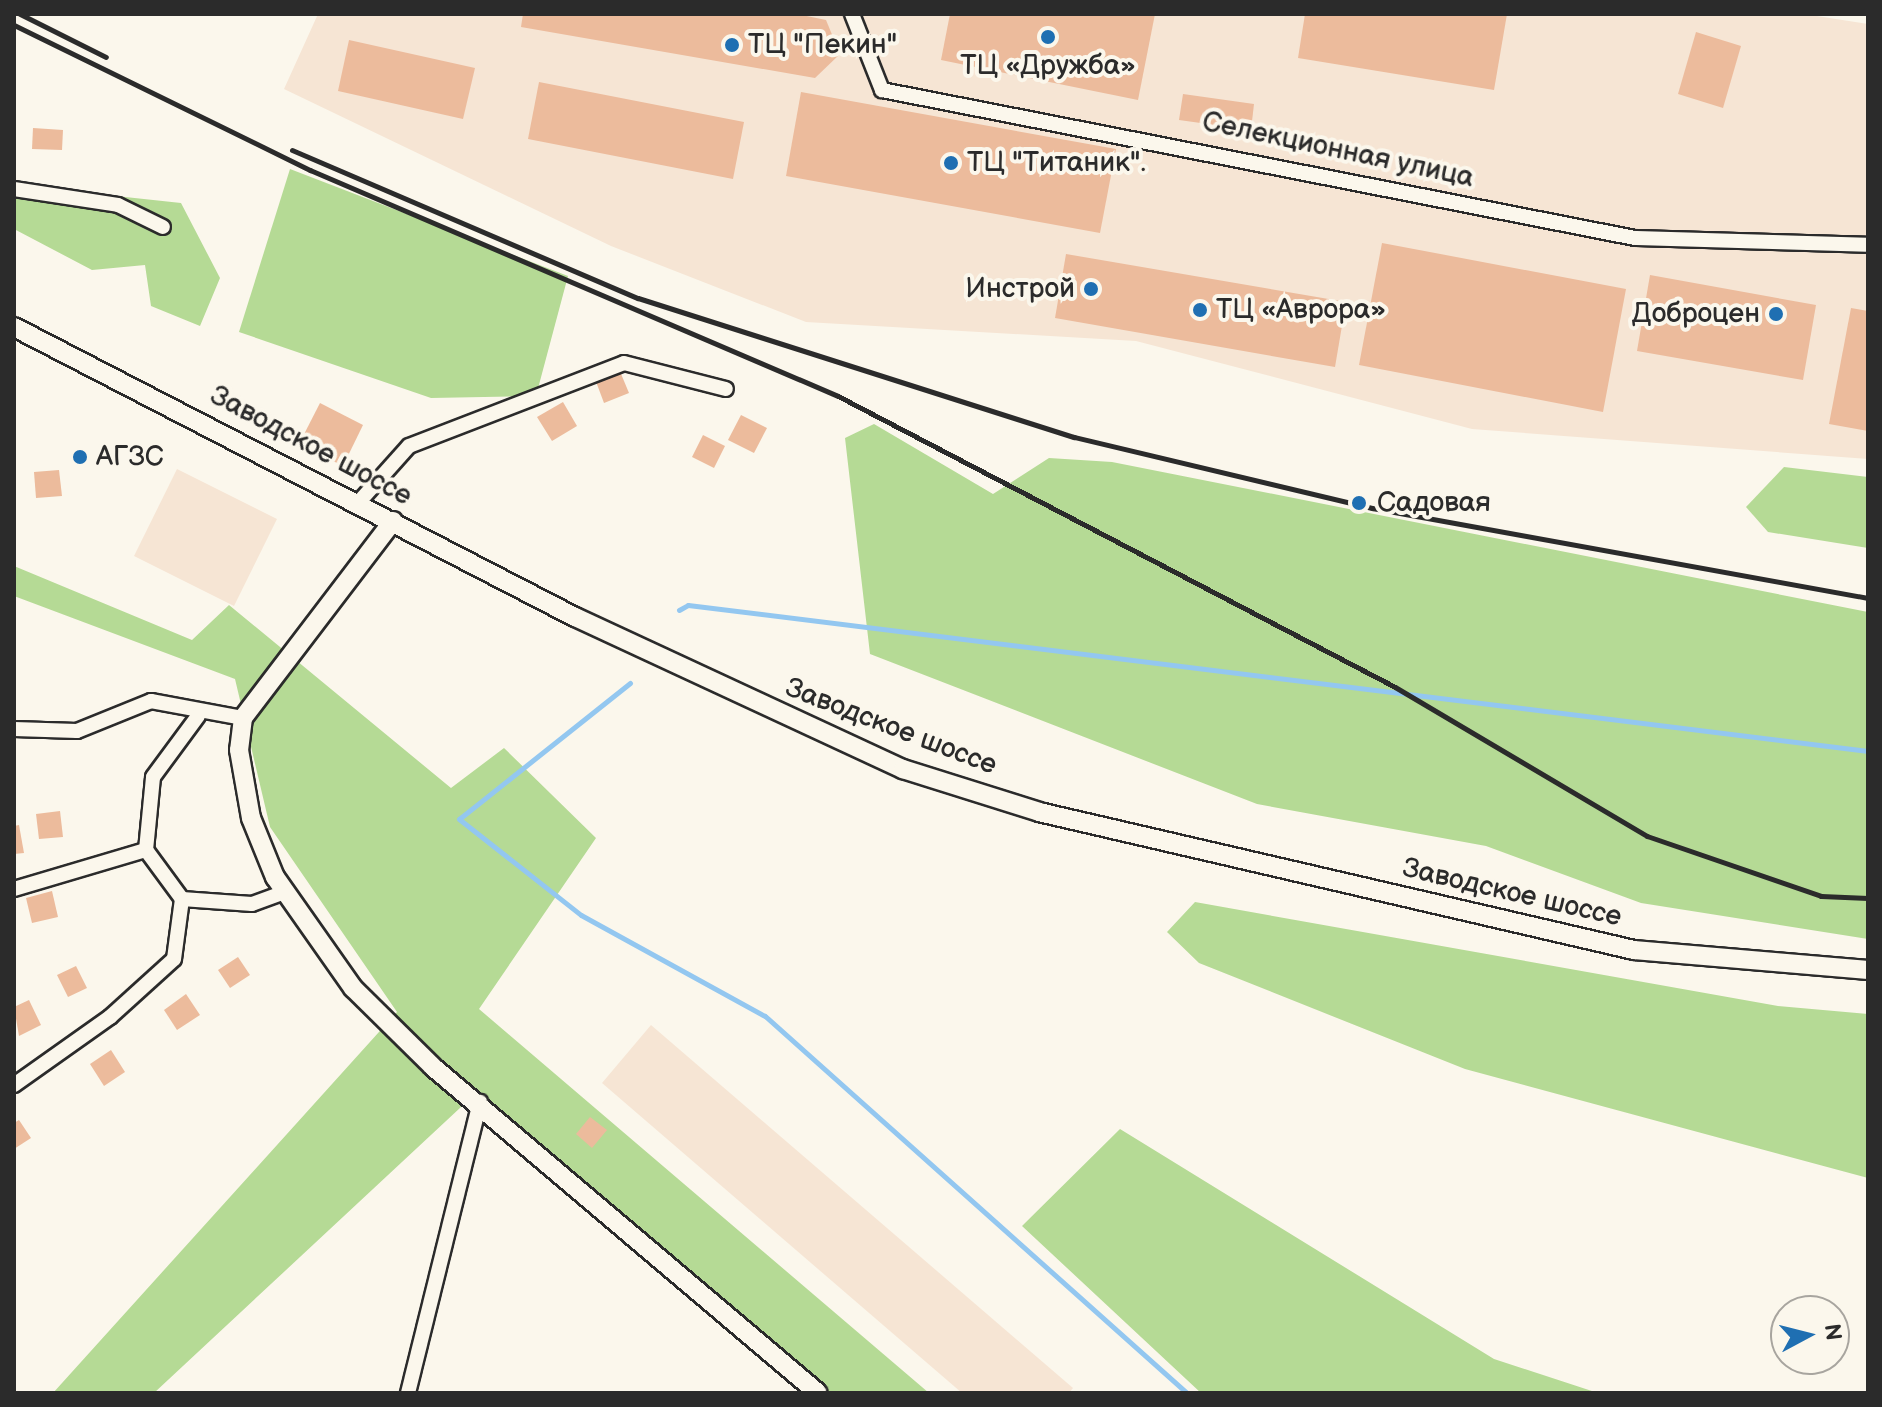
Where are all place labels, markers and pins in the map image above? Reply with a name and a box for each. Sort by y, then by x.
place label: ТЦ "Пекин" [748,28,897,62]
marker: ТЦ «Дружба» [1039,28,1057,46]
marker: ТЦ "Пекин" [723,36,741,54]
place label: ТЦ «Дружба» [960,49,1136,83]
place label: ТЦ "Титаник". [967,146,1146,180]
marker: ТЦ "Титаник". [942,154,960,172]
place label: Инстрой [965,272,1075,306]
marker: Инстрой [1082,280,1100,298]
place label: ТЦ «Аврора» [1216,293,1386,327]
place label: Доброцен [1632,297,1760,331]
marker: ТЦ «Аврора» [1191,301,1209,319]
marker: Доброцен [1767,305,1785,323]
place label: АГЗС [96,440,164,474]
marker: АГЗС [71,448,89,466]
place label: Садовая [1377,486,1491,520]
marker: Садовая [1348,492,1370,514]

